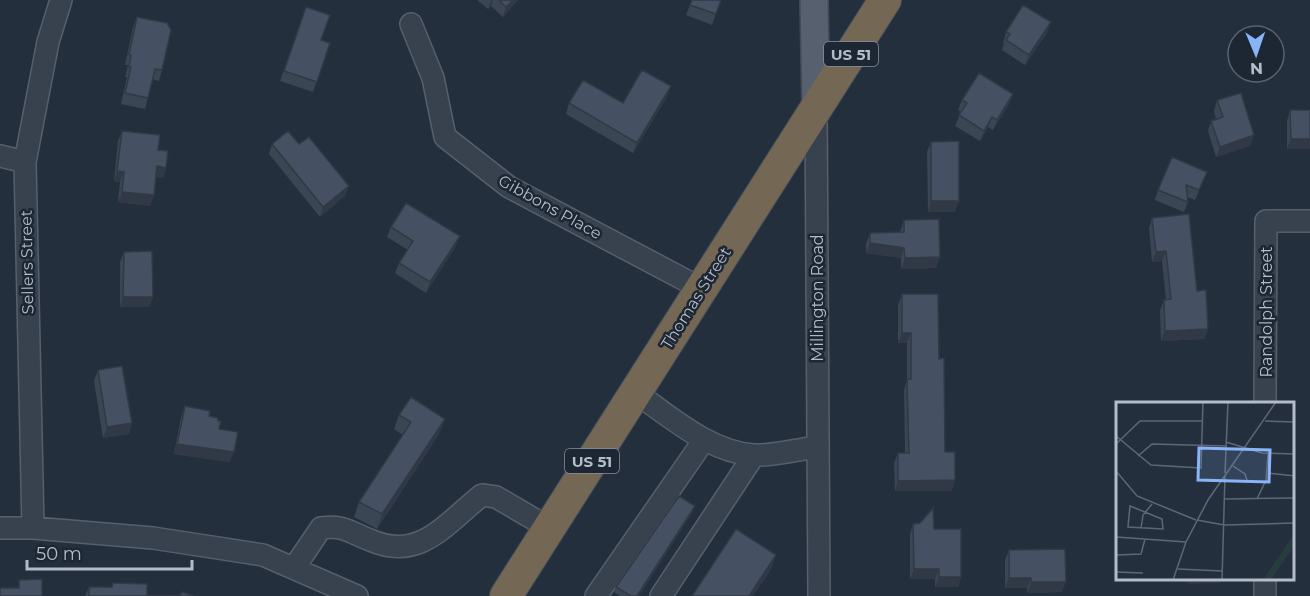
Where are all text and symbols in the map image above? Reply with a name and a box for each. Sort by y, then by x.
north arrow [1226,24,1286,84]
road number: US 51 [824,42,878,66]
text: N [1250,59,1263,78]
street label: Gibbons Place [495,171,605,243]
street label: Sellers Street [17,209,37,314]
street label: Millington Road [808,234,827,362]
street label: Thomas Street [657,243,735,353]
street label: Randolph Street [1257,246,1276,378]
inset map [1116,402,1295,581]
road number: US 51 [565,449,619,473]
scale bar [27,533,192,571]
text: 50 m [36,543,82,565]

